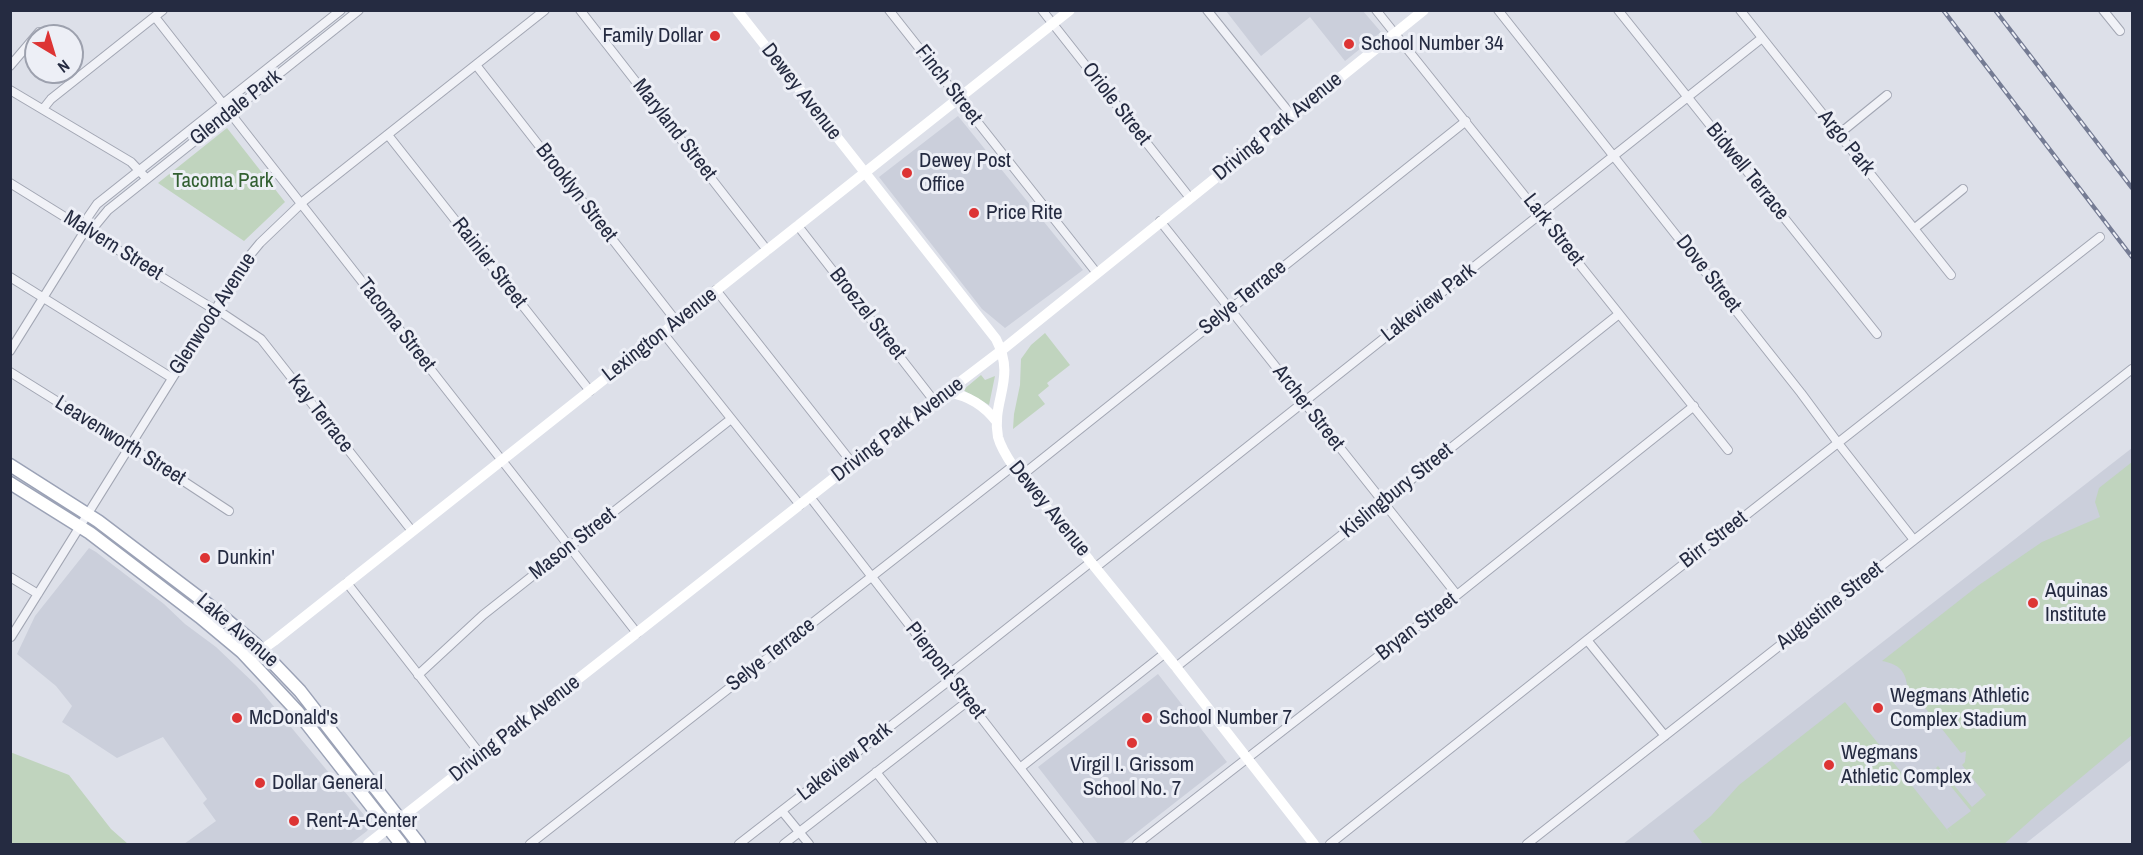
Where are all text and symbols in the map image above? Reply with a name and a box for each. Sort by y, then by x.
place label: Family Dollar [602,23,703,49]
north arrow [24,24,84,84]
marker: Family Dollar [708,29,722,43]
place label: School Number 34 [1361,31,1504,57]
marker: School Number 34 [1342,37,1356,51]
street label: Dewey Avenue [756,39,846,145]
street label: Finch Street [909,40,987,130]
text: N [53,55,74,78]
street label: Oriole Street [1076,58,1156,150]
street label: Glendale Park [185,64,287,152]
street label: Driving Park Avenue [1208,67,1348,187]
street label: Maryland Street [627,74,721,186]
street label: Argo Park [1812,105,1880,181]
street label: Bidwell Terrace [1700,118,1794,226]
street label: Brooklyn Street [530,139,622,247]
place label: Dewey Post Office [919,148,1011,198]
marker: Dewey Post Office [900,166,914,180]
park label: Tacoma Park [173,168,273,194]
street label: Lark Street [1517,189,1589,271]
place label: Price Rite [986,200,1063,226]
street label: Malvern Street [59,206,167,286]
marker: Price Rite [967,206,981,220]
street label: Rainier Street [446,213,532,313]
street label: Dove Street [1670,230,1746,318]
street label: Glenwood Avenue [164,248,262,380]
street label: Selye Terrace [1194,255,1292,341]
street label: Lakeview Park [1377,258,1481,348]
street label: Broezel Street [823,263,911,365]
street label: Tacoma Street [352,273,440,377]
street label: Lexington Avenue [598,282,722,388]
street label: Archer Street [1267,360,1349,456]
street label: Kay Terrace [282,370,358,458]
street label: Driving Park Avenue [827,372,969,488]
street label: Leavenworth Street [50,391,190,491]
street label: Kislingbury Street [1336,438,1458,544]
street label: Dewey Avenue [1003,456,1095,562]
street label: Mason Street [525,503,621,585]
street label: Birr Street [1675,506,1753,574]
place label: Dunkin' [217,545,275,571]
marker: Dunkin' [198,551,212,565]
street label: Augustine Street [1772,557,1888,655]
place label: Aquinas Institute [2045,578,2108,628]
street label: Bryan Street [1372,588,1462,666]
street label: Lake Avenue [191,589,283,673]
marker: Aquinas Institute [2026,596,2040,610]
street label: Selye Terrace [722,613,820,697]
street label: Pierpont Street [899,618,991,724]
street label: Driving Park Avenue [445,670,585,788]
place label: Wegmans Athletic Complex Stadium [1890,683,2029,733]
marker: Wegmans Athletic Complex Stadium [1871,701,1885,715]
place label: McDonald's [249,705,338,731]
place label: School Number 7 [1159,705,1292,731]
marker: McDonald's [230,711,244,725]
marker: School Number 7 [1140,711,1154,725]
street label: Lakeview Park [793,717,897,807]
marker: Virgil I. Grissom School No. 7 [1125,736,1139,750]
place label: Wegmans Athletic Complex [1841,740,1971,790]
place label: Virgil I. Grissom School No. 7 [1070,752,1194,802]
marker: Wegmans Athletic Complex [1822,758,1836,772]
place label: Dollar General [272,770,383,796]
marker: Dollar General [253,776,267,790]
place label: Rent-A-Center [306,808,417,834]
marker: Rent-A-Center [287,814,301,828]

